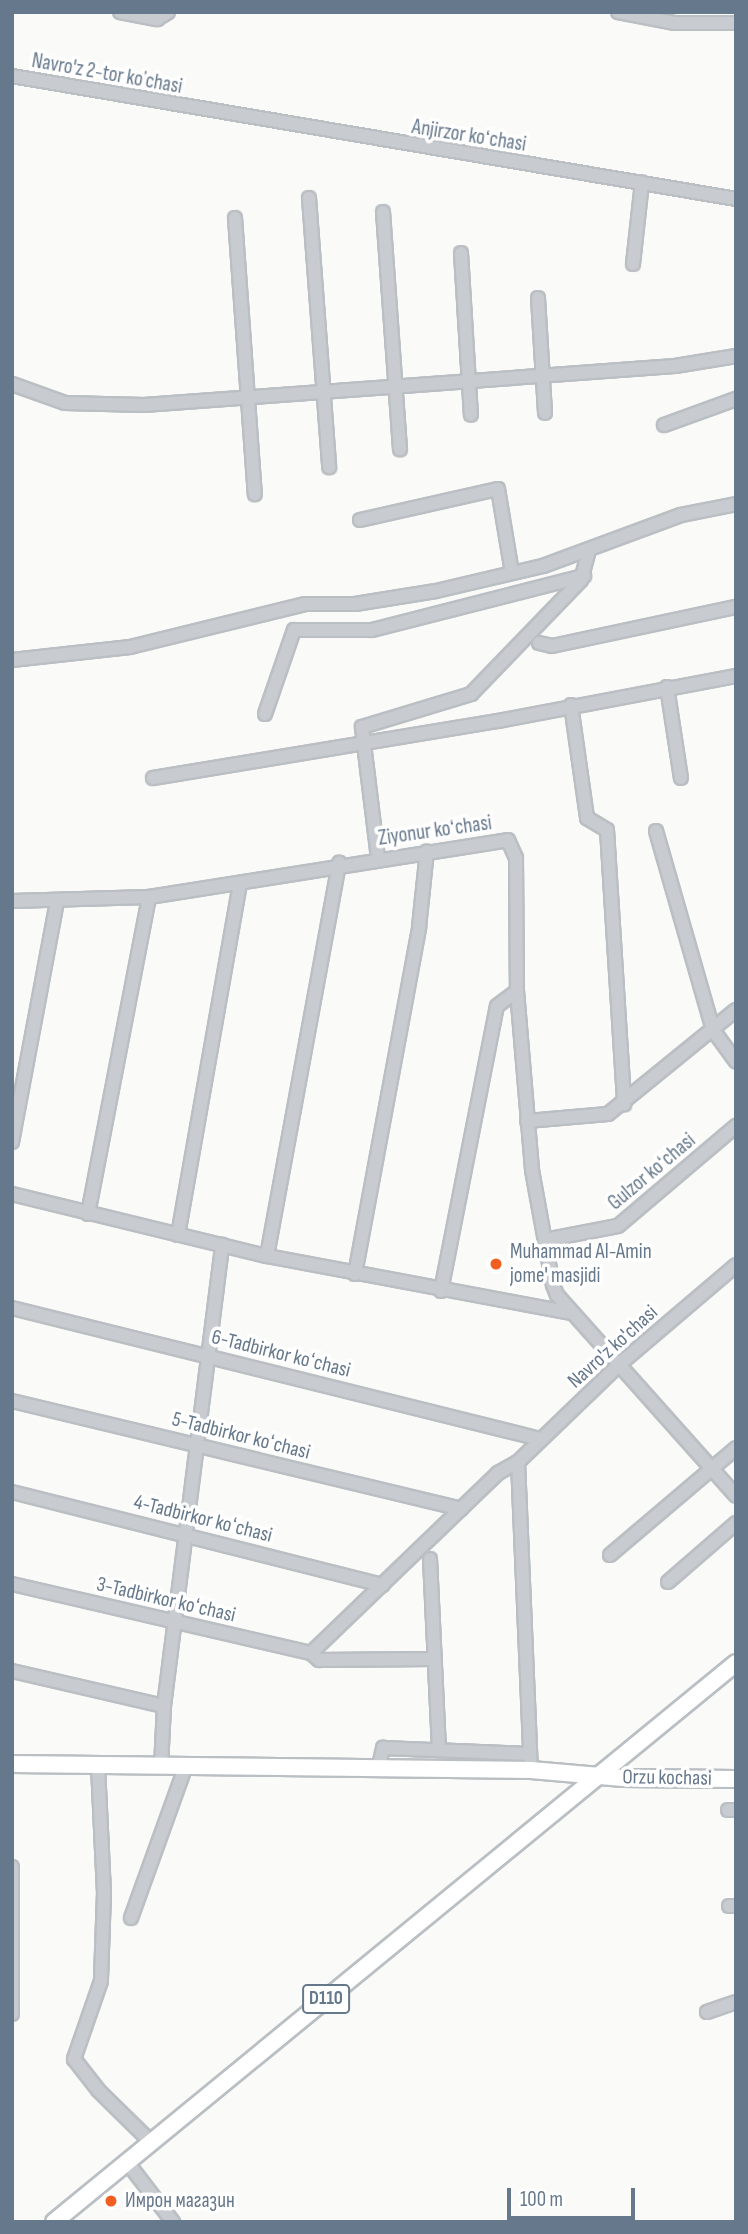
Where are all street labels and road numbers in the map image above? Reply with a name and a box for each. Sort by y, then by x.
street label: Navro'z 2-tor koʼchasi [30,48,184,100]
street label: Anjirzor koʻchasi [410,115,528,157]
street label: Ziyonur koʻchasi [377,811,493,851]
street label: Gulzor koʻchasi [603,1128,701,1216]
street label: Navro'z ko'chasi [563,1300,663,1394]
street label: 6-Tadbirkor koʻchasi [209,1325,353,1383]
street label: 5-Tadbirkor koʻchasi [169,1407,313,1465]
street label: 4-Tadbirkor koʻchasi [131,1490,275,1548]
street label: 3-Tadbirkor koʻchasi [94,1572,238,1628]
street label: Orzu kochasi [622,1765,712,1791]
road number: D110 [302,1983,350,2014]

